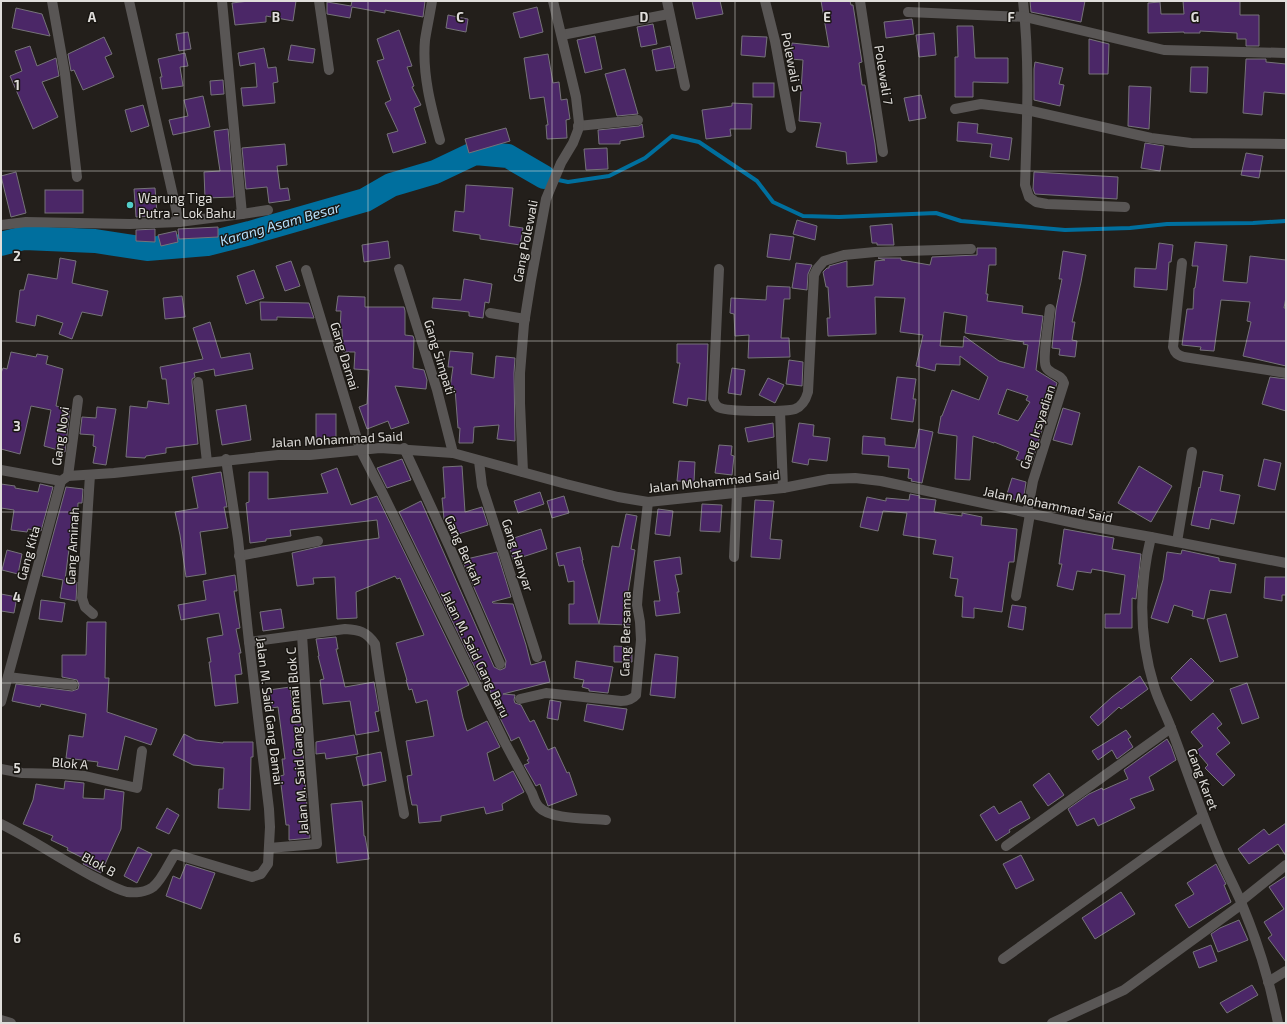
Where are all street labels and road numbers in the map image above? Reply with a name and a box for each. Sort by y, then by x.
street label: Polewali 5 [778,31,806,93]
street label: Polewali 7 [871,44,897,106]
street label: Gang Polewali [509,198,541,284]
street label: Gang Simpati [421,317,459,397]
street label: Gang Damai [327,320,363,392]
street label: Gang Irsyadian [1016,383,1058,471]
street label: Gang Novi [48,405,72,467]
street label: Jalan Mohammad Said [271,428,403,450]
street label: Jalan Mohammad Said [648,466,780,496]
street label: Jalan Mohammad Said [982,482,1114,526]
street label: Gang Aminah [62,507,82,585]
street label: Gang Berkah [442,513,486,587]
street label: Gang Hanyar [499,517,537,593]
street label: Gang Kita [13,524,43,582]
street label: Jalan M. Said Gang Baru [438,588,514,720]
street label: Gang Bersama [616,591,634,677]
street label: Jalan M. Said Gang Damai [253,636,287,786]
street label: Jalan M. Said Gang Damai Blok C [282,647,312,835]
street label: Gang Karet [1184,746,1222,812]
street label: Blok A [51,753,89,773]
street label: Blok B [79,848,119,880]

